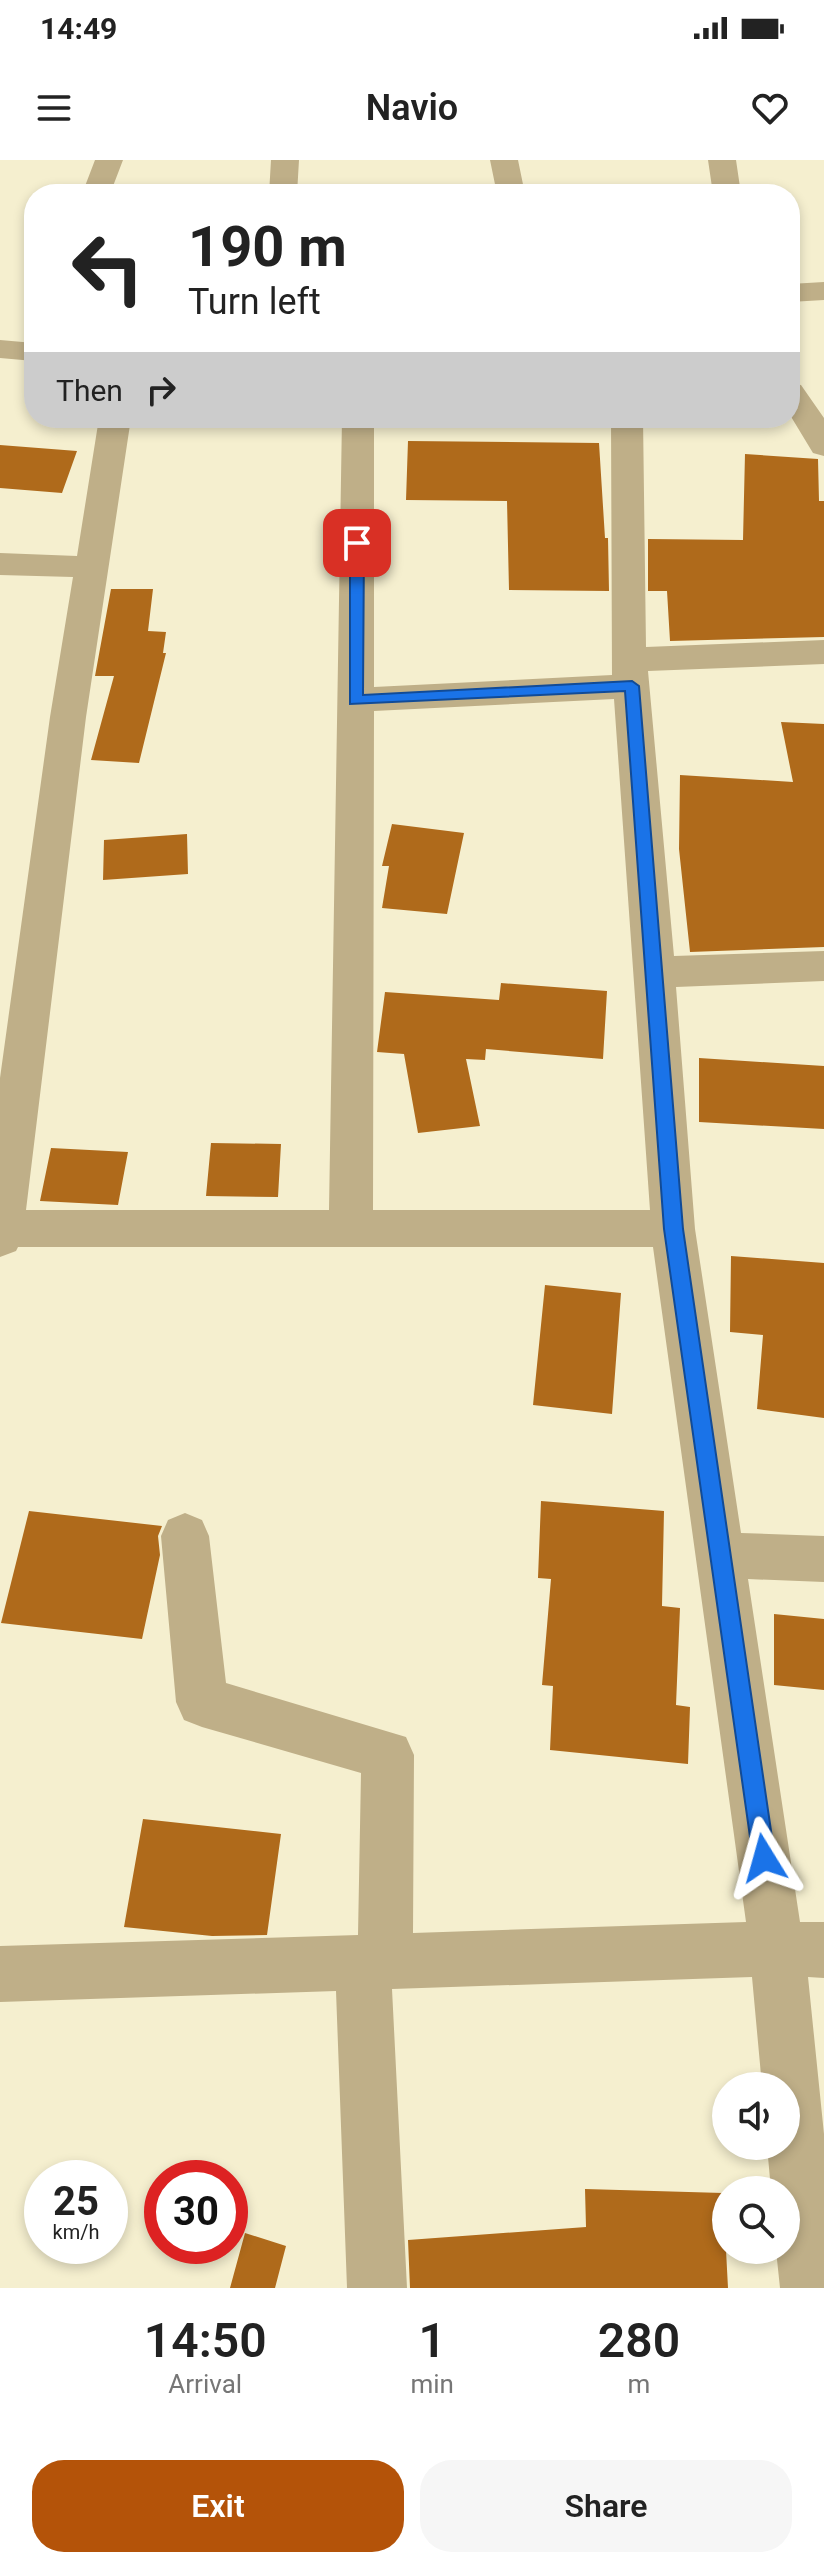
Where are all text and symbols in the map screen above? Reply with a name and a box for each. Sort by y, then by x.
text: 14:49 [40,11,117,46]
icon: menu [32,86,76,130]
icon: heart [748,86,792,130]
text: Navio [366,87,458,129]
text: 190 m [188,214,347,280]
icon: left [56,216,160,320]
text: Turn left [188,281,321,323]
icon: right [139,368,183,412]
text: Then [56,373,123,408]
pin [323,509,391,577]
icon: arrive [335,521,379,565]
position arrow [722,1816,806,1900]
map controls [712,2072,800,2264]
button: sound [712,2072,800,2160]
speed limit sign: 30 [144,2160,248,2264]
button: search [712,2176,800,2264]
text: 25 [53,2178,99,2225]
text: km/h [53,2220,99,2244]
text: 14:50 [144,2312,267,2369]
text: 1 [419,2312,446,2369]
text: 280 [598,2312,680,2369]
text: Arrival [168,2369,242,2399]
text: min [410,2369,454,2399]
text: m [628,2369,650,2399]
button: Exit [32,2460,404,2552]
button: Share [420,2460,792,2552]

